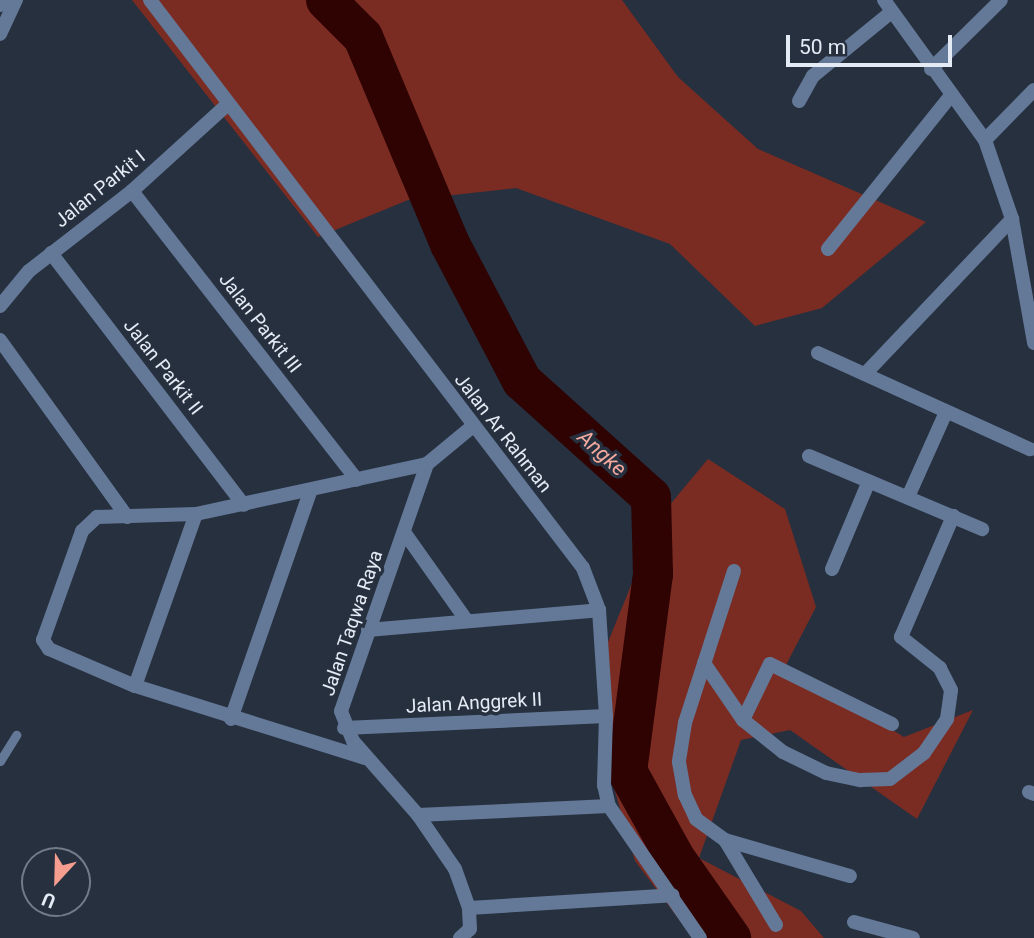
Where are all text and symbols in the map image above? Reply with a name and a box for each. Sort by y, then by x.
scale bar [789,21,955,65]
text: 50 m [799,35,846,59]
street label: Jalan Parkit I [50,146,150,232]
street label: Jalan Parkit III [214,269,306,377]
street label: Jalan Parkit II [119,315,207,419]
street label: Jalan Ar Rahman [450,369,556,497]
water label: Angke [572,425,632,481]
street label: Jalan Taqwa Raya [316,547,388,699]
street label: Jalan Anggrek II [405,688,543,718]
north arrow [21,847,91,917]
text: U [39,887,59,913]

